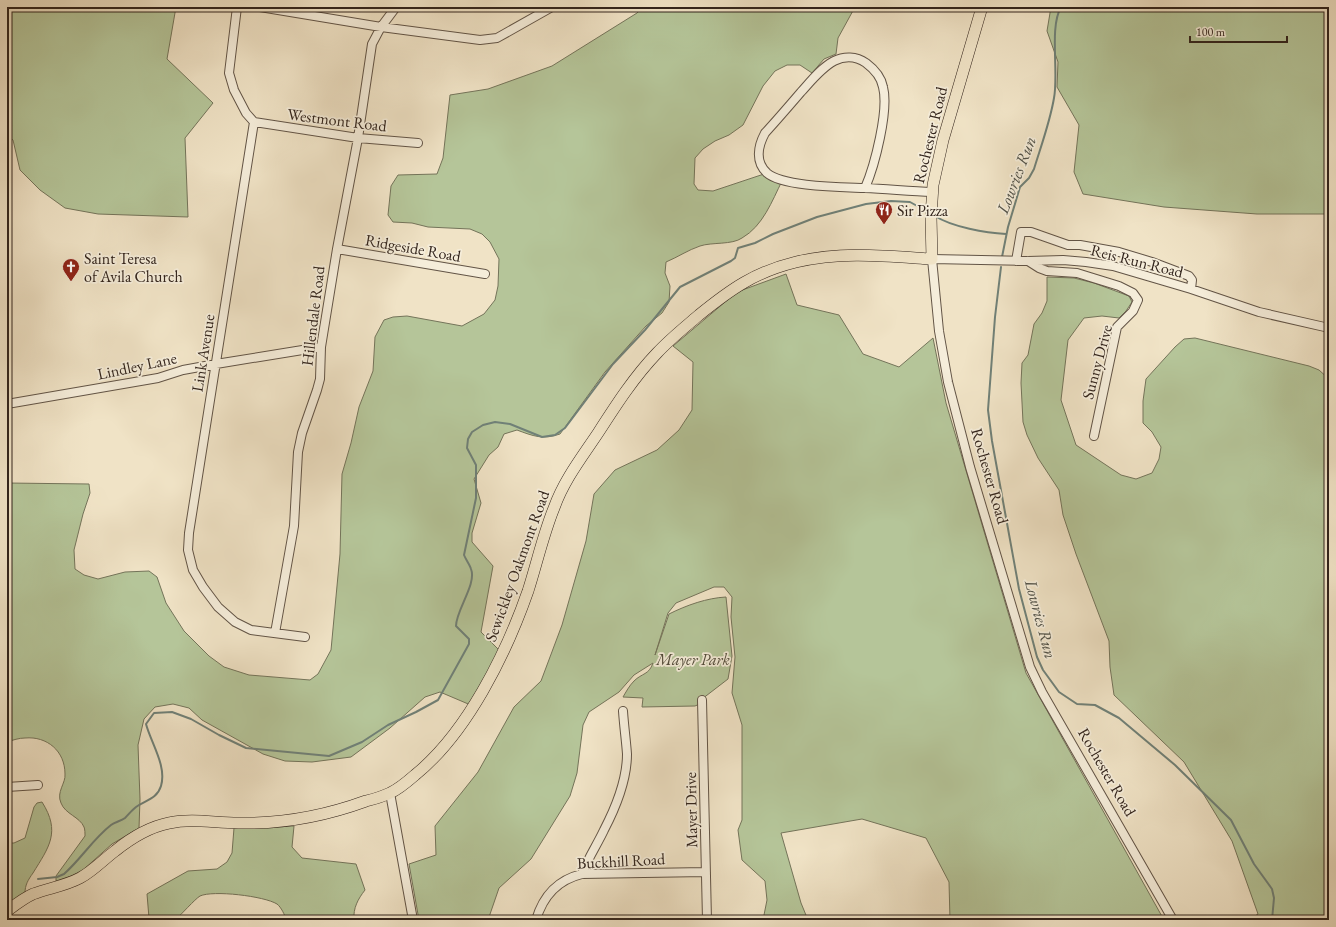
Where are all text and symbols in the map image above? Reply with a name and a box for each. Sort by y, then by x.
scale bar [1190,18,1287,44]
text: 100 m [1196,24,1226,40]
street label: Rochester Road [908,84,952,185]
street label: Westmont Road [286,103,389,137]
water label: Lowries Run [991,133,1041,218]
restaurant icon: Sir Pizza [874,200,894,225]
place label: Sir Pizza [897,200,949,221]
street label: Ridgeside Road [364,229,463,267]
street label: Reis Run Road [1088,239,1186,283]
place label: Saint Teresa of Avila Church [84,248,183,287]
church icon: Saint Teresa of Avila Church [61,257,81,282]
street label: Hillendale Road [296,264,330,367]
street label: Link Avenue [187,313,219,393]
street label: Sunny Drive [1077,322,1117,402]
street label: Lindley Lane [95,347,179,385]
street label: Rochester Road [966,426,1014,527]
street label: Sewickley Oakmont Road [480,487,554,645]
water label: Lowries Run [1020,576,1062,661]
park label: Mayer Park [655,649,731,670]
street label: Rochester Road [1073,724,1141,821]
street label: Mayer Drive [680,772,702,848]
street label: Buckhill Road [576,848,667,874]

